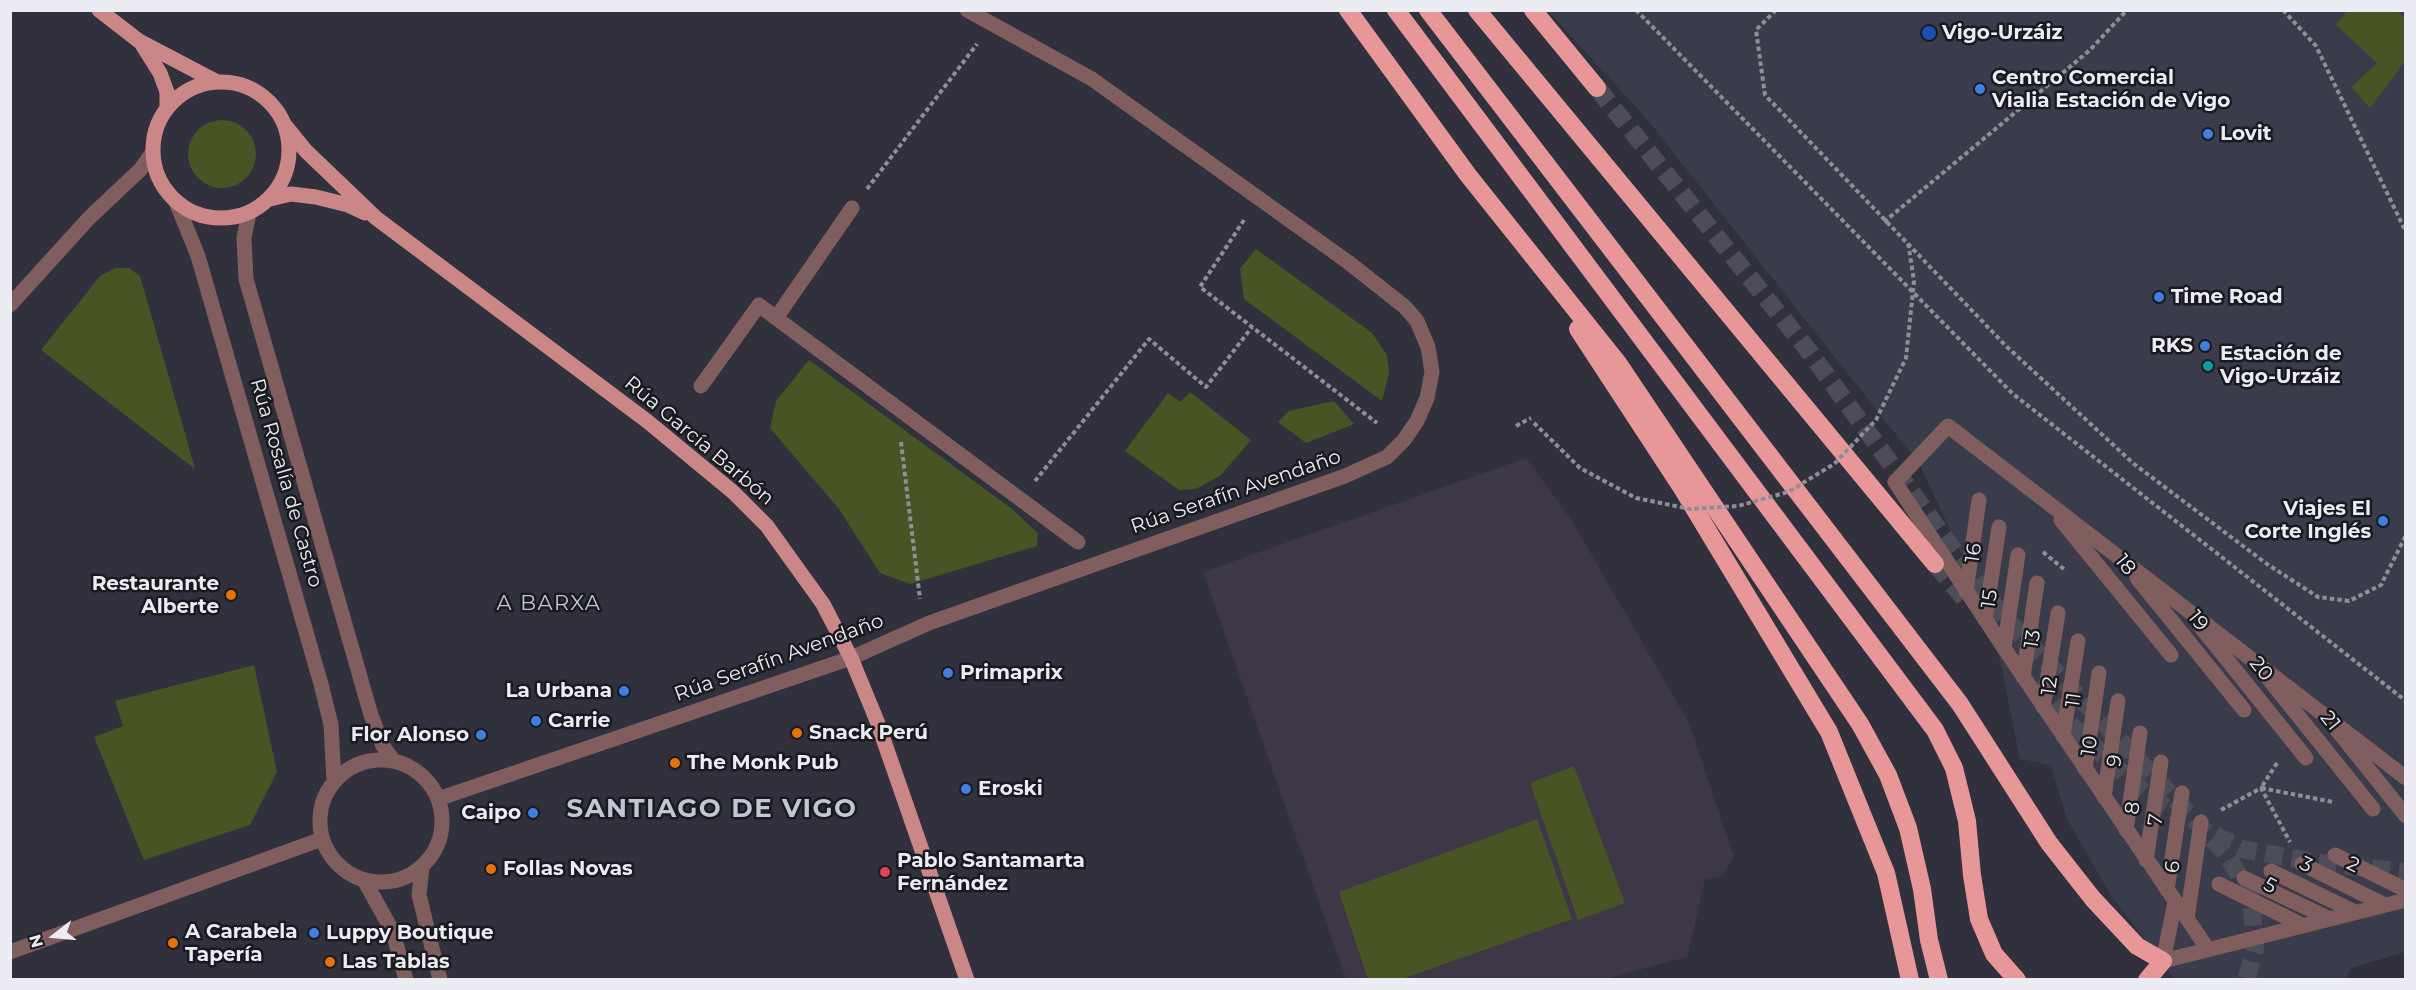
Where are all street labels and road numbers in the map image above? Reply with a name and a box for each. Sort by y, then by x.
street label: Rúa García Barbón [619,371,779,511]
street label: Rúa Rosalía de Castro [245,376,327,590]
street label: Rúa Serafín Avendaño [1128,445,1344,539]
street label: 16 [1961,542,1987,564]
street label: 18 [2109,550,2141,580]
street label: 15 [1977,588,2003,610]
street label: 19 [2183,606,2213,636]
street label: Rúa Serafín Avendaño [671,609,887,707]
street label: 13 [2020,628,2046,650]
street label: 20 [2244,652,2278,686]
street label: 12 [2037,675,2063,697]
street label: 11 [2061,691,2087,709]
street label: 21 [2315,706,2345,736]
street label: 10 [2077,734,2103,758]
street label: 9 [2102,753,2128,769]
street label: 8 [2120,800,2146,816]
street label: 7 [2143,812,2169,828]
street label: 3 [2296,852,2316,878]
street label: 2 [2343,852,2363,878]
street label: 6 [2160,859,2186,875]
street label: 5 [2260,873,2280,899]

